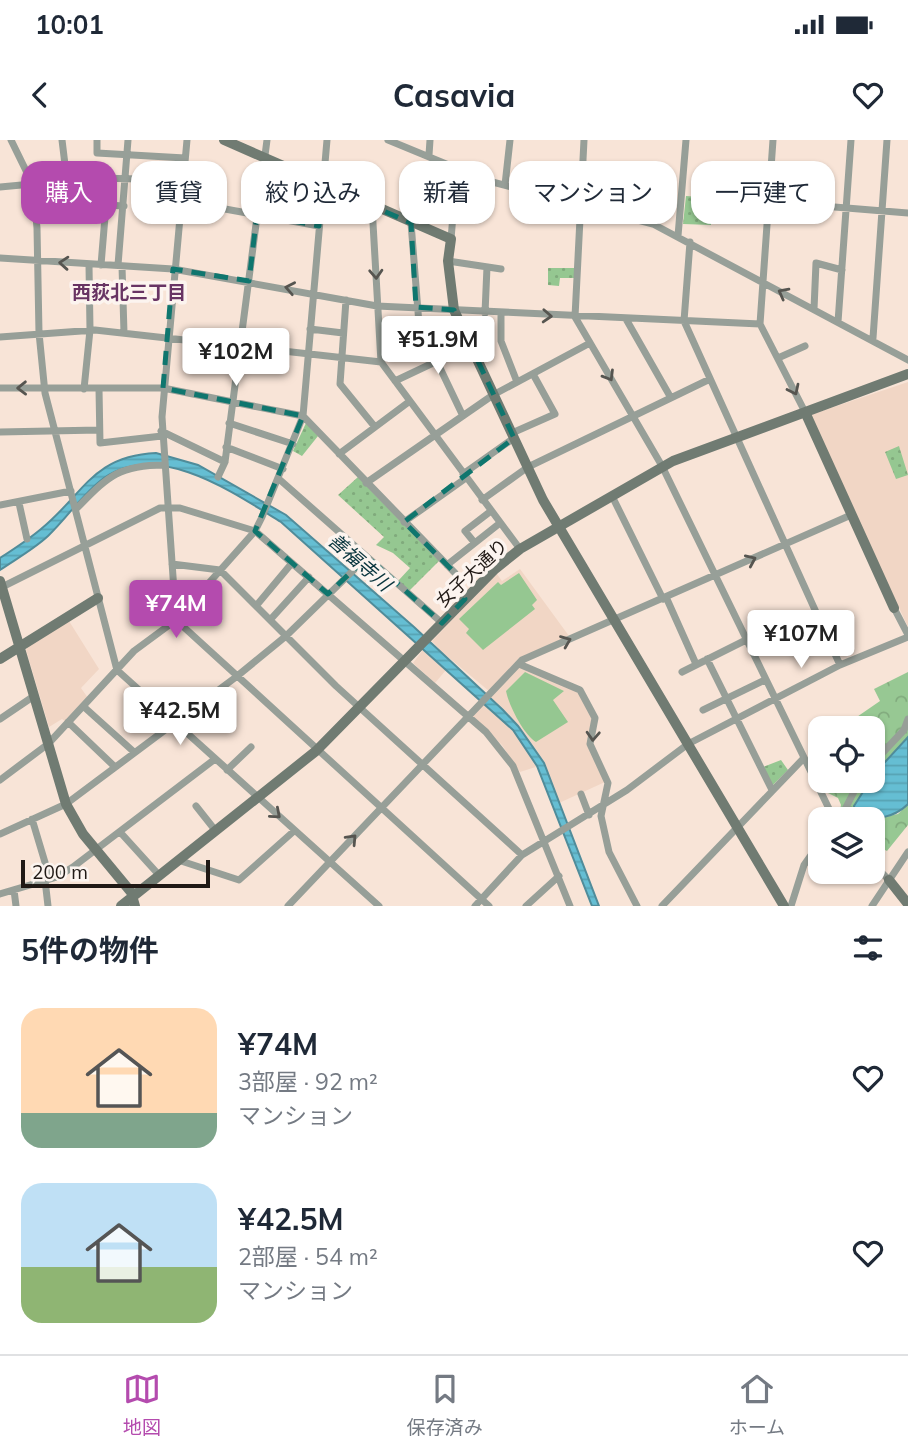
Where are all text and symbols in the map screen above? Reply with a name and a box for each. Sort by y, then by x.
text: 10:01 [35,8,104,41]
text: Casavia [393,75,515,115]
icon: back [21,76,59,114]
icon: heart [849,76,887,114]
chip: 購入 [21,161,117,224]
chip: 賃貸 [131,161,227,224]
chip: 絞り込み [241,161,385,224]
chip: 新着 [399,161,495,224]
chip: マンション [509,161,677,224]
chip: 一戸建て [691,161,835,224]
one-way arrow [58,256,69,271]
one-way arrow [368,268,383,279]
district label: 西荻北三丁目 [72,280,186,304]
one-way arrow [284,282,296,297]
one-way arrow [778,287,791,301]
one-way arrow [541,308,552,323]
pin: ¥51.9M [381,316,495,376]
text: ¥51.9M [398,324,478,353]
pin: ¥102M [187,328,285,388]
text: ¥102M [198,336,274,365]
one-way arrow [601,368,614,381]
one-way arrow [16,380,27,395]
one-way arrow [785,383,799,395]
water label: 善福寺川 [323,528,398,597]
street label: 女子大通り [431,534,512,612]
one-way arrow [744,554,756,568]
pin: ¥74M [135,580,217,640]
text: ¥74M [145,588,207,617]
pin: ¥107M [752,610,850,670]
text: ¥107M [763,618,839,647]
one-way arrow [559,636,571,650]
pin: ¥42.5M [123,688,237,747]
text: ¥42.5M [140,695,220,724]
map controls [808,716,885,884]
button: locate [808,716,885,793]
one-way arrow [585,731,600,742]
one-way arrow [267,806,280,818]
button: layers [808,807,885,884]
one-way arrow [344,834,357,847]
scale bar [21,857,210,889]
text: 200 m [32,860,88,884]
icon: filters [849,929,887,967]
text: 5件の物件 [21,931,159,969]
text: ¥74M [238,1025,318,1063]
icon: home [77,1036,161,1120]
icon: heart [849,1059,887,1097]
text: 3部屋 · 92 m² [238,1067,378,1096]
text: マンション [238,1101,353,1130]
text: ¥42.5M [238,1200,344,1238]
icon: home [77,1211,161,1295]
icon: heart [849,1234,887,1272]
text: 2部屋 · 54 m² [238,1242,378,1271]
text: マンション [238,1276,353,1305]
tab: 地図 [123,1370,161,1439]
tab: 保存済み [407,1370,483,1439]
tab: ホーム [729,1370,785,1439]

